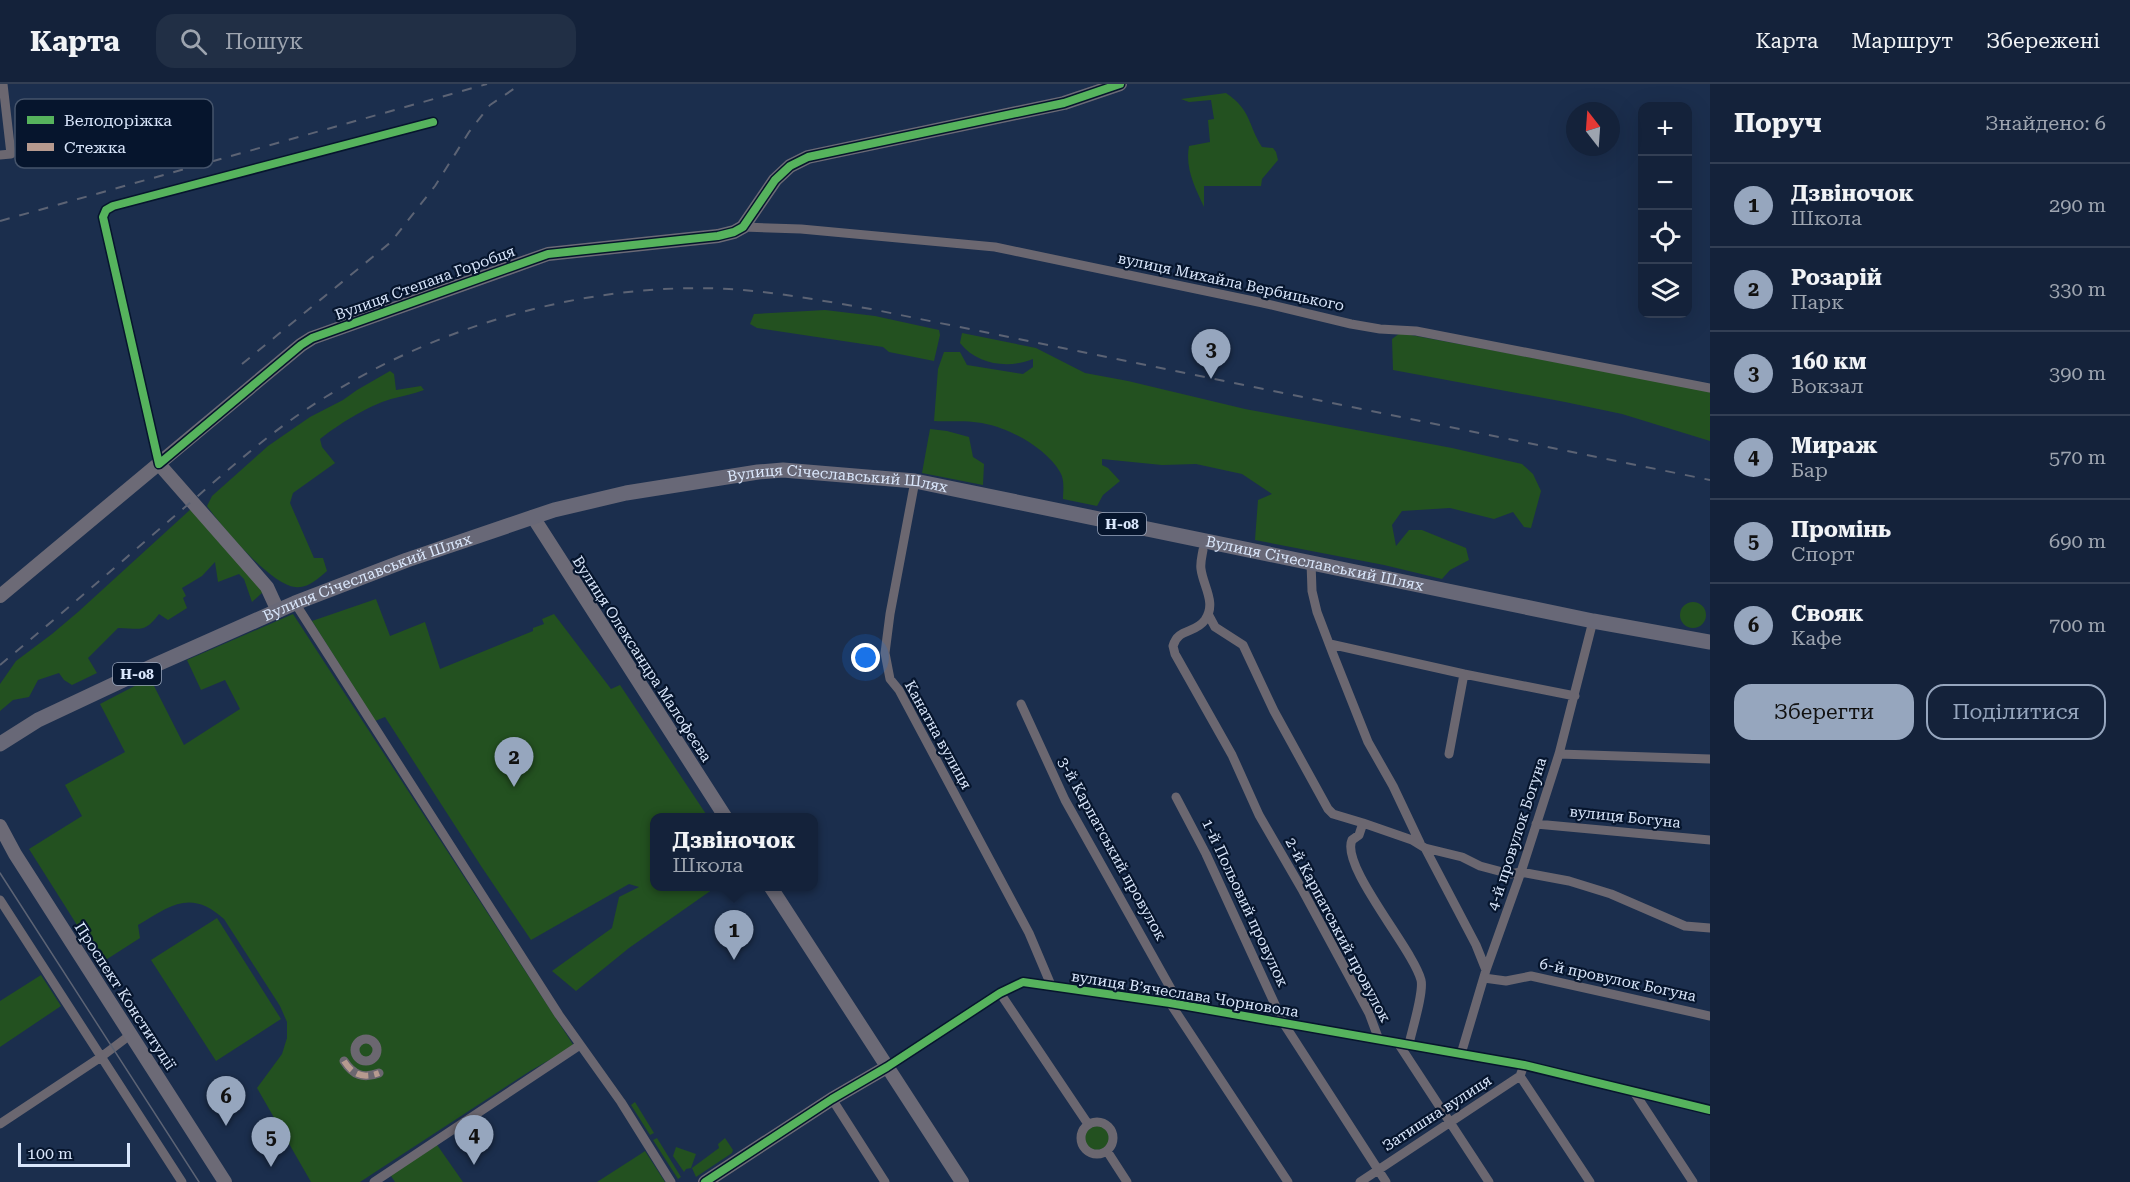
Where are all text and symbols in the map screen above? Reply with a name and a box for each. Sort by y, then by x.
search box [156,14,576,68]
text: Карта [30,25,120,58]
icon: search [177,25,210,58]
text: Пошук [225,29,303,54]
text: Карта [1756,29,1818,53]
text: Маршрут [1851,29,1953,53]
text: Збережені [1986,29,2100,53]
legend [15,99,213,168]
north arrow [1566,102,1620,156]
map controls [1638,102,1692,318]
button: + [1638,102,1692,156]
text: Поруч [1734,108,1822,138]
text: Велодоріжка [64,111,172,130]
text: Знайдено: 6 [1985,111,2106,135]
text: Стежка [64,138,126,157]
button: − [1638,156,1692,210]
text: Дзвіночок [1791,181,1914,206]
text: 1 [1748,193,1759,217]
text: 290 m [2049,193,2106,217]
text: Школа [1791,206,1862,230]
button: locate [1638,210,1692,264]
street label: Вулиця Степана Горобця [333,242,517,324]
street label: вулиця Михайла Вербицького [1116,249,1346,315]
button: layers [1638,264,1692,318]
text: Розарій [1791,265,1882,290]
text: 2 [1748,277,1759,301]
text: 330 m [2049,277,2106,301]
text: Парк [1791,290,1844,314]
pin: 3 [1192,330,1230,379]
text: 160 км [1791,349,1867,374]
text: 3 [1748,361,1759,385]
text: 390 m [2049,361,2106,385]
text: Вокзал [1791,374,1864,398]
text: Мираж [1791,433,1878,458]
text: 4 [1748,445,1759,469]
text: 570 m [2049,445,2106,469]
text: Бар [1791,458,1828,482]
street label: Вулиця Січеславський Шлях [726,461,950,497]
road number: Н-08 [1098,513,1146,535]
text: Промінь [1791,517,1891,542]
text: 5 [1748,529,1759,553]
text: 690 m [2049,529,2106,553]
street label: Вулиця Січеславський Шлях [260,530,474,625]
street label: Вулиця Січеславський Шлях [1204,532,1426,595]
text: Спорт [1791,542,1855,566]
street label: Вулиця Олександра Малофєєва [569,553,715,765]
text: Свояк [1791,601,1863,626]
text: 6 [1748,613,1759,637]
text: 700 m [2049,613,2106,637]
text: Кафе [1791,626,1842,650]
your location [851,643,880,672]
road number: Н-08 [113,663,161,685]
street label: Канатна вулиця [901,678,975,792]
button: Зберегти [1734,684,1914,740]
button: Поділитися [1926,684,2106,740]
pin: 2 [494,738,534,787]
street label: 3-й Карпатський провулок [1054,754,1170,944]
street label: 4-й провулок Богуна [1484,755,1550,913]
street label: вулиця Богуна [1568,802,1682,832]
popup [650,813,818,891]
street label: 1-й Польовий провулок [1198,816,1292,990]
text: Дзвіночок [673,828,795,853]
street label: 2-й Карпатський провулок [1281,834,1395,1026]
text: Школа [673,853,743,877]
pin: 1 [714,910,754,960]
street label: Проспект Конституції [71,919,180,1073]
street label: 6-й провулок Богуна [1538,955,1698,1005]
street label: вулиця Вʼячеслава Чорновола [1070,967,1300,1021]
street label: Затишна вулиця [1379,1071,1495,1155]
pin: 6 [206,1076,246,1126]
pin: 4 [454,1116,494,1165]
pin: 5 [252,1118,290,1167]
scale bar [18,1140,130,1168]
text: 100 m [27,1144,73,1163]

